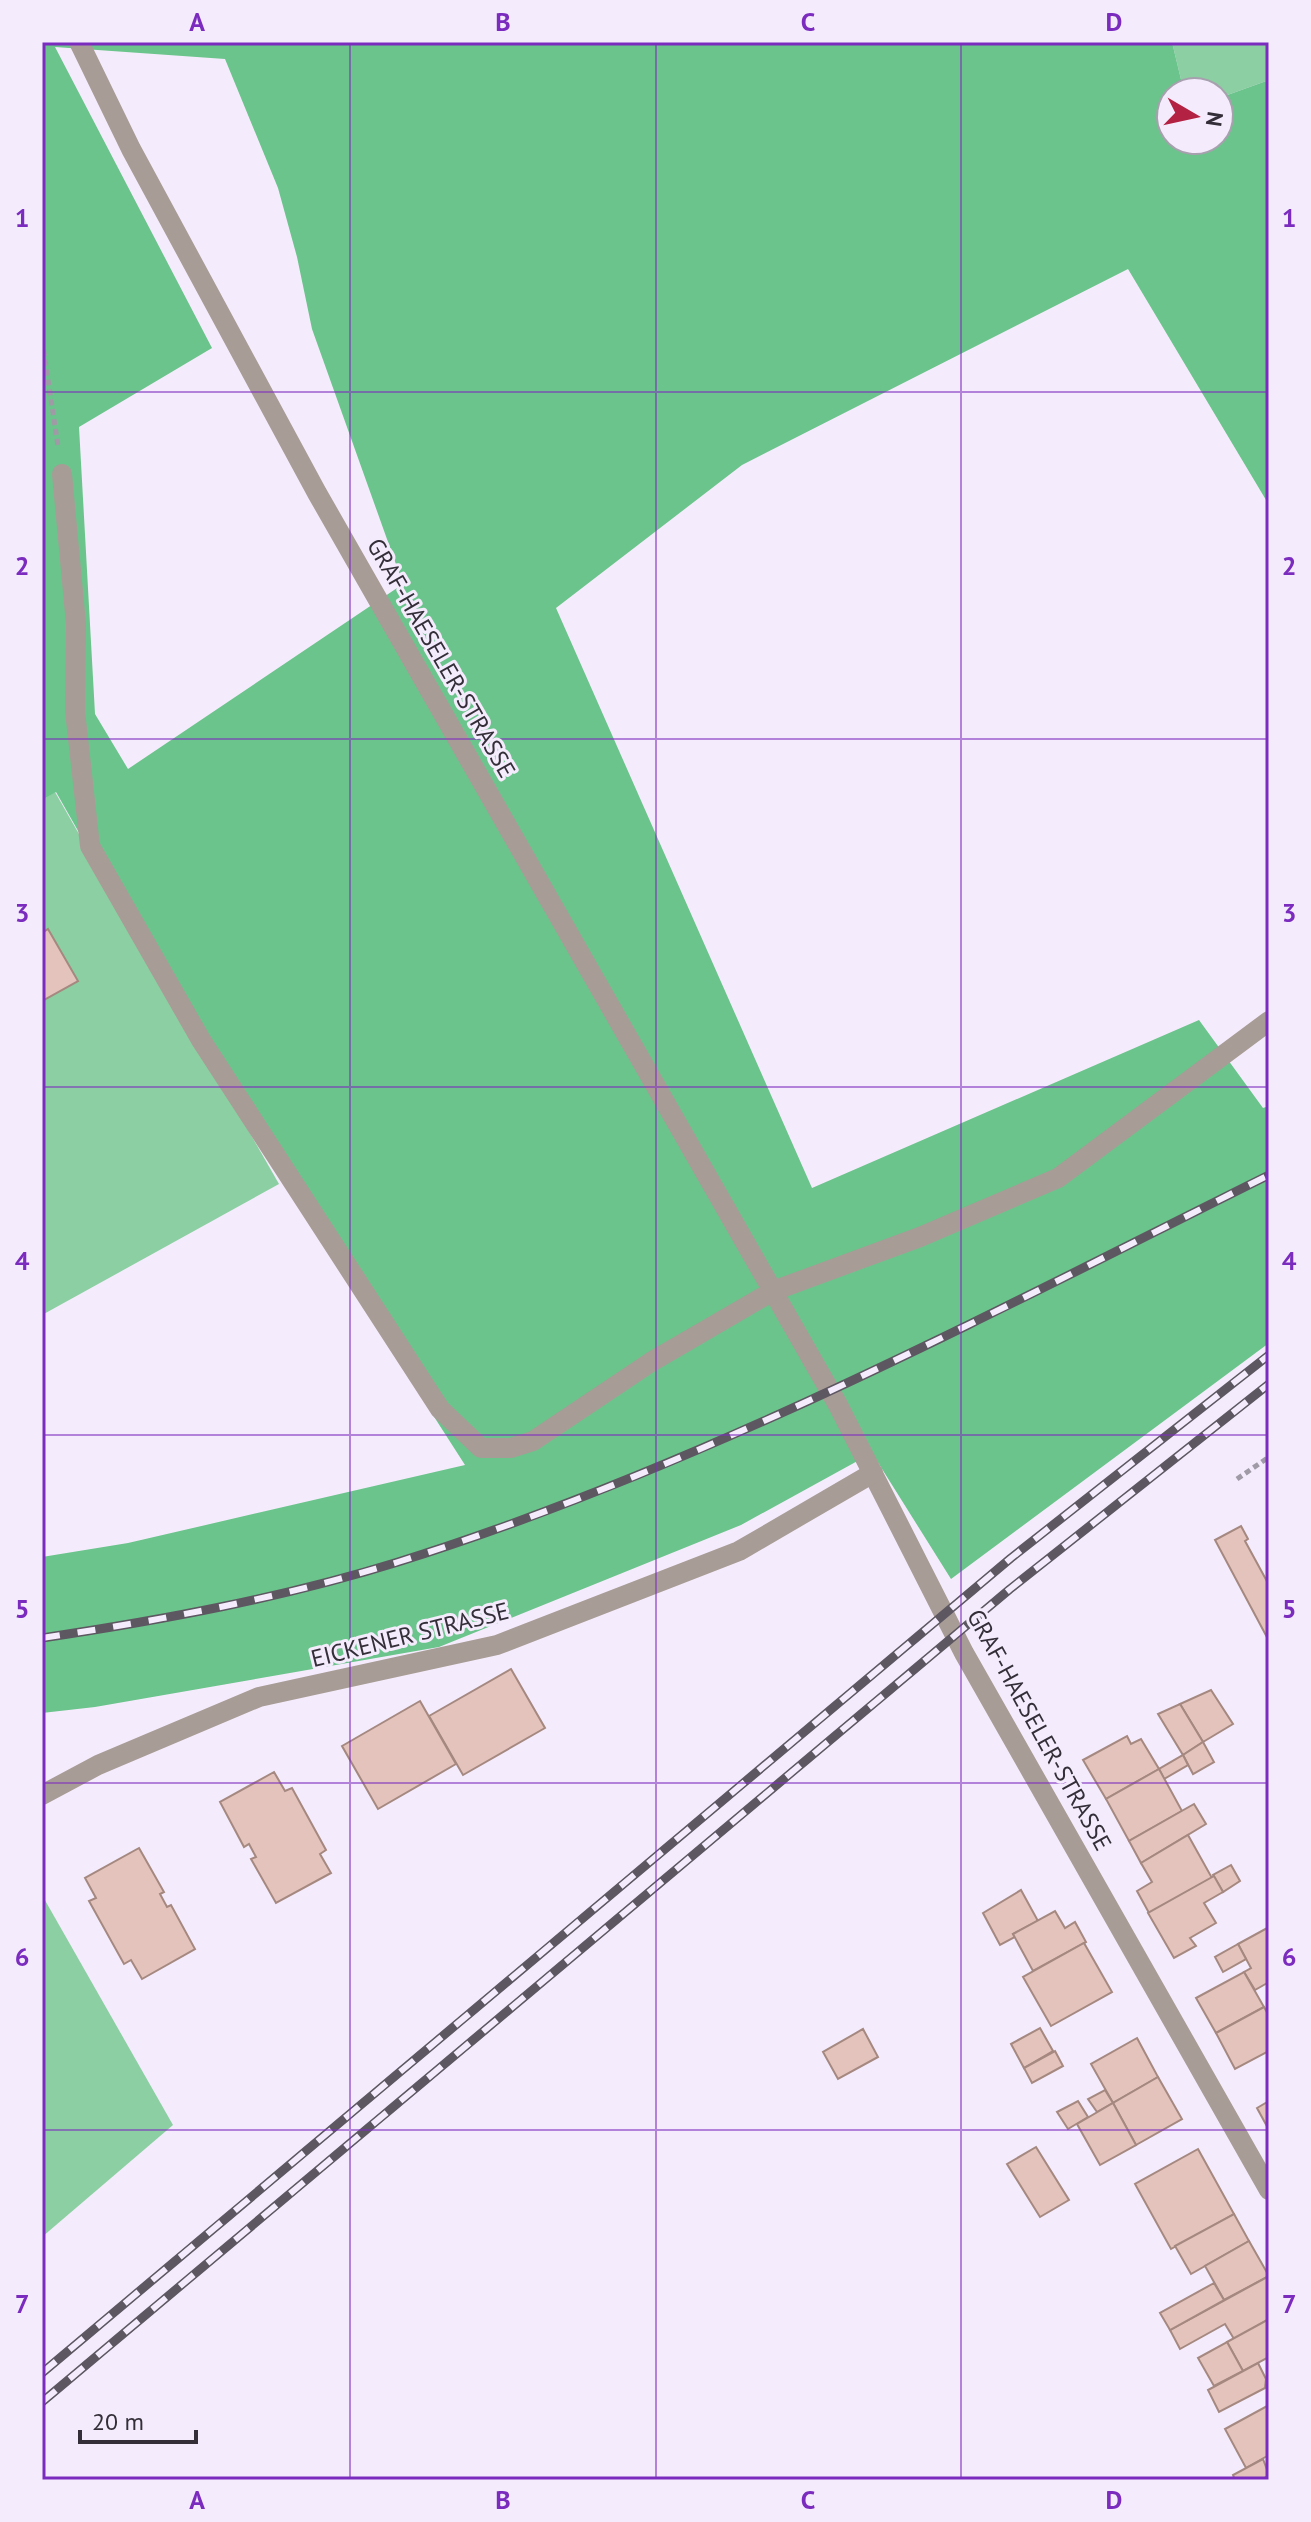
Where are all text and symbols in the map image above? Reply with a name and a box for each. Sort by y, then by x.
text: A [189,5,205,38]
text: B [495,5,511,38]
text: C [801,5,815,38]
text: D [1106,5,1122,38]
north arrow [1155,76,1235,156]
text: N [1200,110,1230,128]
text: 1 [15,201,29,234]
text: 1 [1282,201,1296,234]
street label: GRAF-HAESELER-STRASSE [360,532,523,783]
text: 2 [15,549,29,582]
text: 2 [1282,549,1296,582]
text: 3 [15,896,29,929]
text: 3 [1282,896,1296,929]
text: 4 [15,1244,30,1277]
text: 4 [1282,1244,1297,1277]
text: 5 [15,1592,29,1625]
text: 5 [1282,1592,1296,1625]
street label: EICKENER STRASSE [308,1595,512,1674]
street label: GRAF-HAESELER-STRASSE [960,1604,1119,1856]
text: 6 [15,1940,29,1973]
text: 6 [1282,1940,1296,1973]
text: 7 [15,2287,29,2320]
text: 7 [1282,2287,1296,2320]
scale bar [80,2394,196,2444]
text: 20 m [92,2406,144,2437]
text: A [189,2483,205,2516]
text: B [495,2483,511,2516]
text: C [801,2483,815,2516]
text: D [1106,2483,1122,2516]

